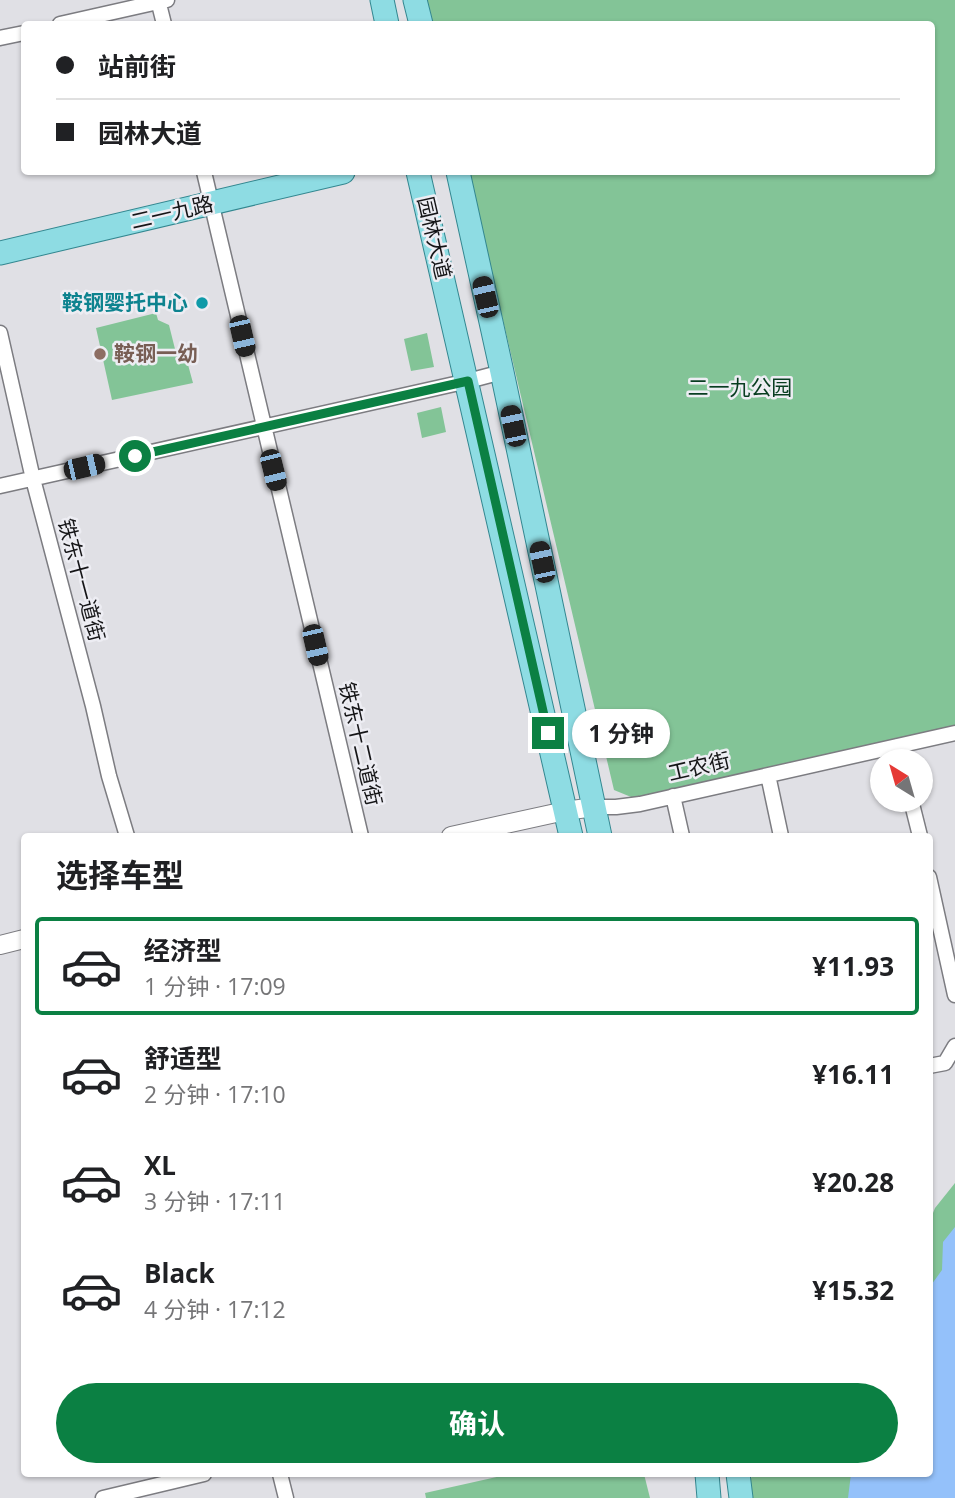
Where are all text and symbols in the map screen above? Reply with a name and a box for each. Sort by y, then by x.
text: 站前街 [98,48,176,84]
text: 园林大道 [98,115,202,151]
street label: 二一九路 [128,189,216,235]
street label: 园林大道 [412,194,458,282]
car [471,274,500,320]
place label: 鞍钢婴托中心 [62,288,188,316]
marker: 鞍钢婴托中心 [194,295,210,311]
car [228,313,257,359]
place label: 鞍钢一幼 [114,339,198,367]
marker: 鞍钢一幼 [92,346,108,362]
park label: 二一九公园 [688,373,793,401]
car [499,403,528,449]
route start [119,440,151,472]
car [258,447,289,493]
car [62,452,107,482]
street label: 铁东十一道街 [52,515,112,644]
car [528,539,557,585]
car [301,622,330,668]
street label: 铁东十二道街 [333,679,389,808]
callout: 1 分钟 [572,708,670,758]
route end [532,717,564,749]
text: 1 分钟 [588,717,654,749]
street label: 工农街 [665,745,733,787]
north arrow [870,749,933,812]
map controls [870,749,933,812]
text: 选择车型 [56,853,184,896]
text: 经济型 [144,932,222,968]
icon: car [60,935,123,998]
text: ¥11.93 [812,948,894,984]
text: 1 分钟 · 17:09 [144,970,286,1002]
text: 舒适型 [144,1040,222,1076]
icon: car [60,1043,123,1106]
text: ¥16.11 [812,1056,894,1092]
text: 2 分钟 · 17:10 [144,1078,286,1110]
text: XL [144,1147,176,1183]
icon: car [60,1151,123,1214]
text: ¥20.28 [812,1164,894,1200]
text: 3 分钟 · 17:11 [144,1185,286,1217]
text: Black [144,1255,215,1291]
icon: car [60,1259,123,1322]
text: ¥15.32 [812,1272,894,1308]
text: 4 分钟 · 17:12 [144,1293,286,1325]
button: 确认 [56,1383,898,1463]

